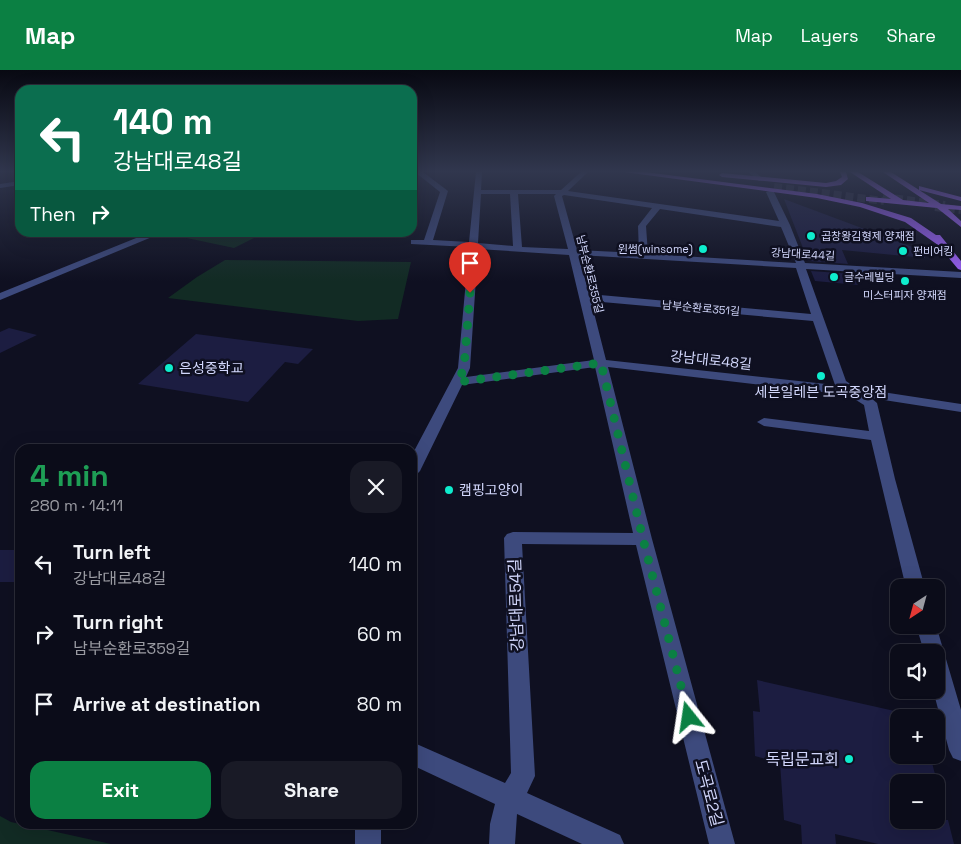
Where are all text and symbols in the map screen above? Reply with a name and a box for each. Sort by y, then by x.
text: Map [25,20,75,51]
text: Map [735,24,773,47]
text: Layers [801,24,858,47]
text: Share [886,24,936,47]
text: 140 m [113,100,213,144]
icon: left [30,105,95,170]
text: 강남대로48길 [113,147,242,175]
icon: right [86,200,114,228]
text: Then [30,202,76,227]
place label: 곱창왕김형제 양재점 [821,229,915,243]
marker: 곱창왕김형제 양재점 [805,230,817,242]
street label: 남부순환로355길 [573,233,607,315]
pin [449,242,491,293]
place label: 윈썸(winsome) [618,242,693,256]
marker: 윈썸(winsome) [697,243,709,255]
place label: 펀비어킹 [913,244,953,258]
street label: 강남대로44길 [770,245,836,263]
marker: 펀비어킹 [897,245,909,257]
icon: arrive [456,249,484,277]
place label: 글수레빌딩 [844,270,895,284]
marker: 글수레빌딩 [828,271,840,283]
marker: 미스터피자 양재점 [899,275,911,287]
place label: 미스터피자 양재점 [863,288,947,302]
street label: 남부순환로351길 [661,298,741,318]
street label: 강남대로48길 [669,347,753,373]
place label: 은성중학교 [179,359,244,377]
marker: 은성중학교 [163,362,175,374]
marker: 세븐일레븐 도곡중앙점 [815,370,827,382]
place label: 세븐일레븐 도곡중앙점 [755,383,887,401]
text: 4 min [30,456,109,495]
button: close [350,461,402,513]
place label: 캠핑고양이 [459,481,523,499]
marker: 캠핑고양이 [443,484,455,496]
text: 280 m · 14:11 [30,495,123,516]
text: Turn left [73,540,151,565]
icon: left [30,550,58,578]
text: 140 m [349,552,402,577]
street label: 강남대로54길 [504,558,528,652]
text: 강남대로48길 [73,568,167,589]
north arrow [890,579,945,634]
map controls [890,579,945,829]
text: Turn right [73,610,163,635]
icon: right [30,620,58,648]
text: 60 m [357,622,402,647]
text: 남부순환로359길 [73,638,190,659]
button: sound [890,644,945,699]
icon: arrive [30,690,58,718]
position arrow [662,690,714,742]
text: Arrive at destination [73,692,261,717]
text: 80 m [357,692,402,717]
button: + [890,709,945,764]
place label: 독립문교회 [765,749,839,770]
marker: 독립문교회 [843,753,855,765]
street label: 도곡로2길 [690,757,728,829]
button: Exit [30,761,211,819]
button: Share [221,761,402,819]
button: − [890,774,945,829]

